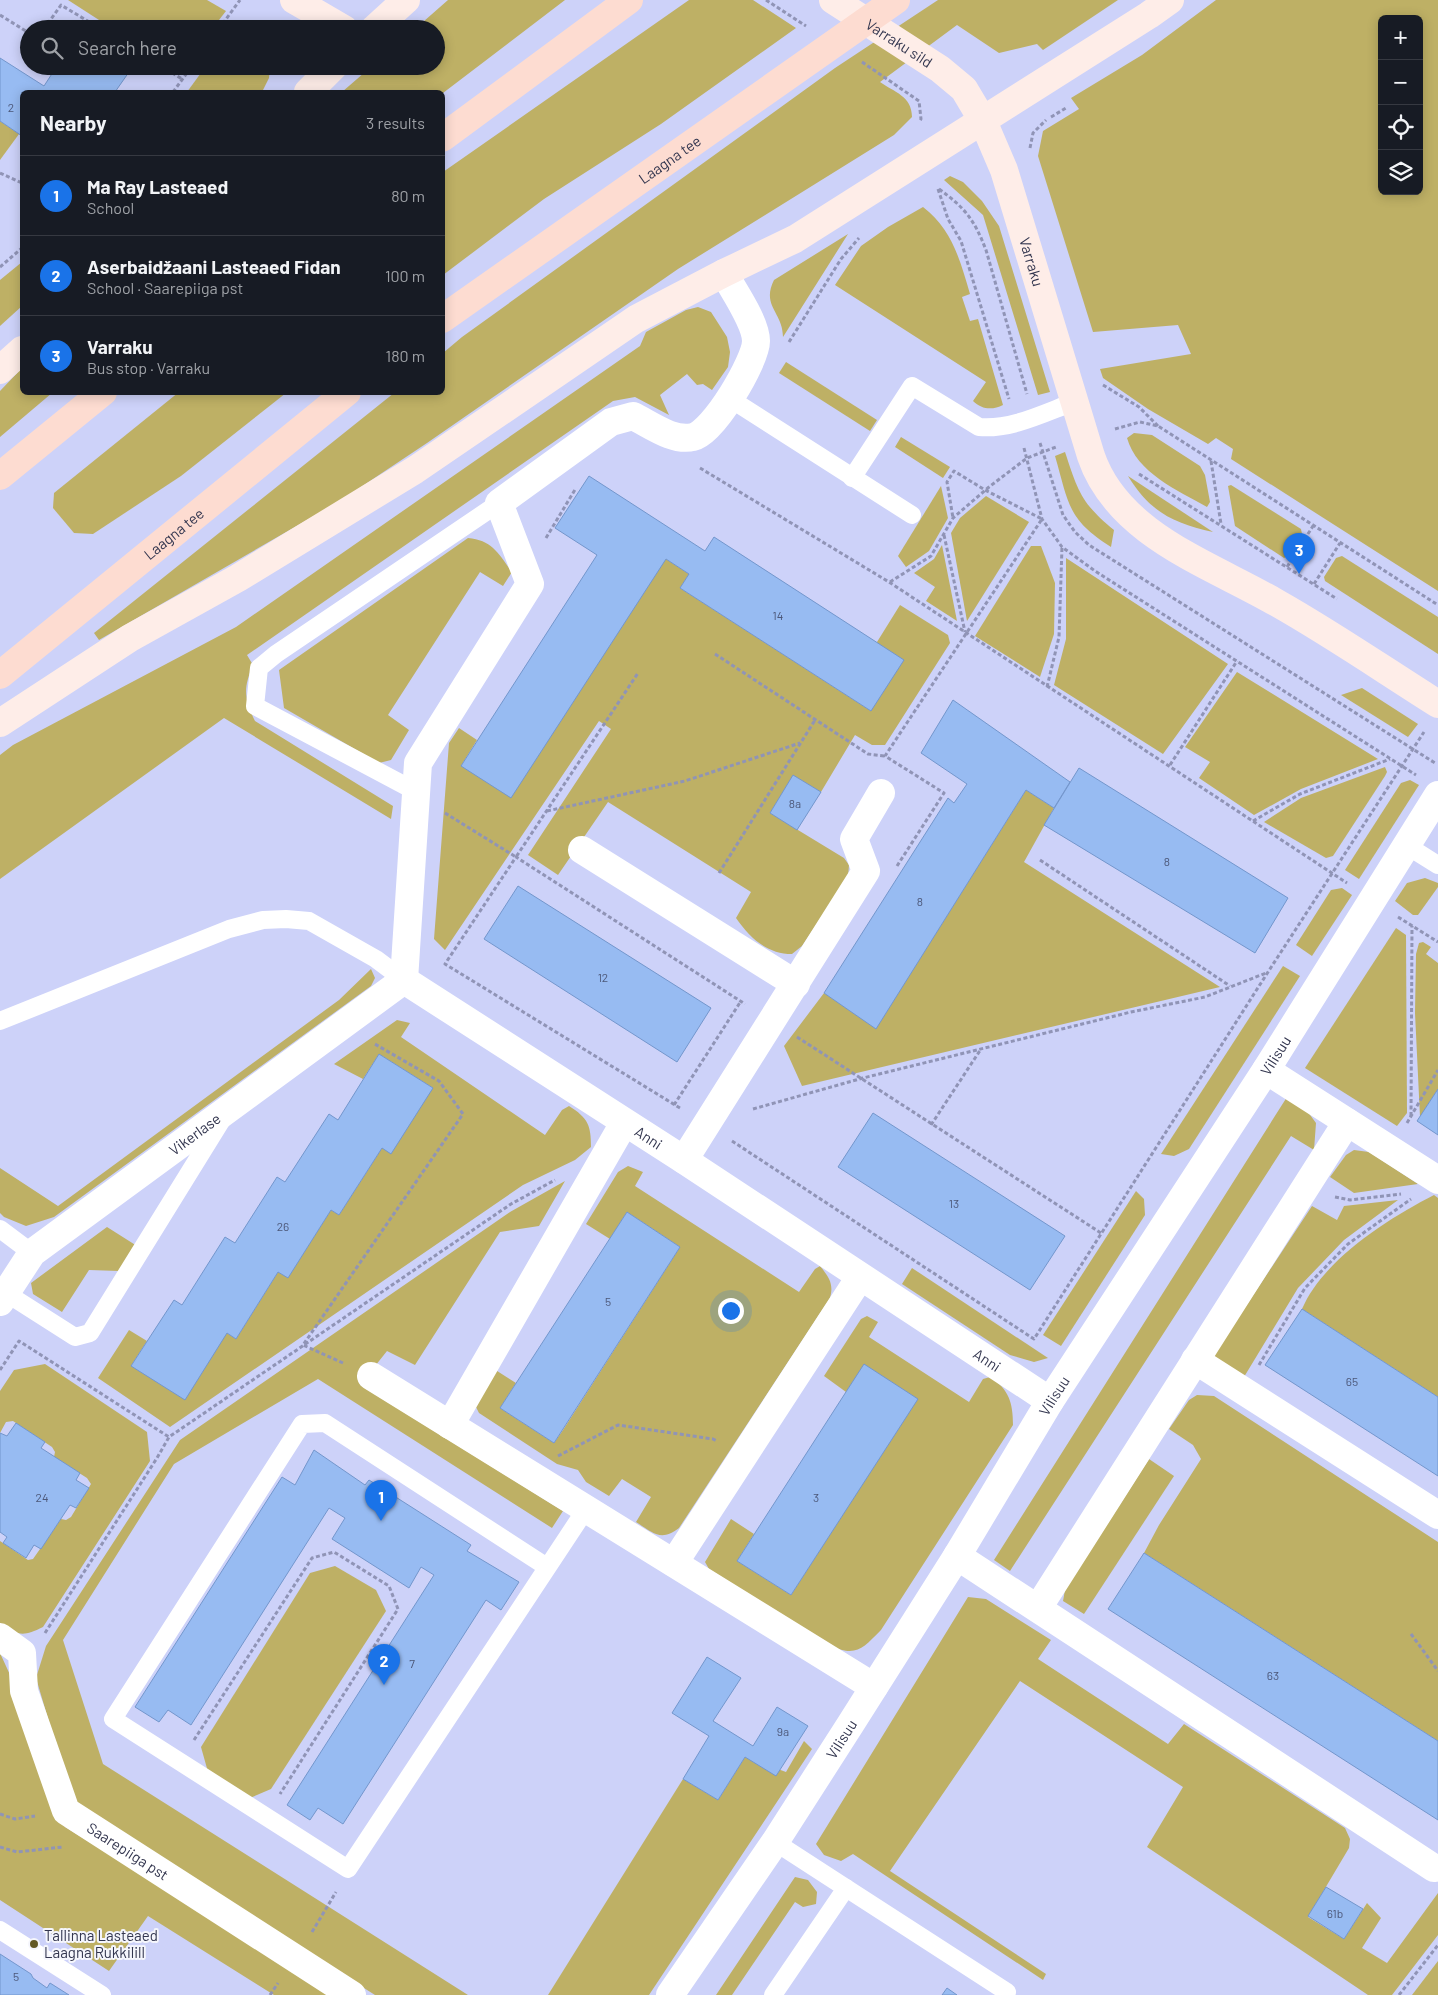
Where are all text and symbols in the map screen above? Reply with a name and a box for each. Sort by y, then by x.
street label: Varraku sild [863,15,936,71]
map controls [1378,15,1423,195]
button: + [1378,15,1423,60]
search box [20,20,445,75]
icon: search [38,34,66,62]
text: Search here [78,36,177,59]
button: − [1378,60,1423,105]
house number: 2 [8,100,14,114]
button: locate [1378,105,1423,150]
text: Nearby [40,110,106,135]
text: 3 results [366,113,425,132]
street label: Laagna tee [635,131,704,187]
button: layers [1378,150,1423,195]
text: Ma Ray Lasteaed [87,175,228,198]
text: 1 [53,186,59,205]
text: 80 m [391,186,425,205]
text: School [87,198,134,217]
street label: Varraku [1016,235,1048,288]
text: Aserbaidžaani Lasteaed Fidan [87,255,341,278]
text: 2 [52,266,60,285]
text: 100 m [385,266,425,285]
text: School · Saarepiiga pst [87,278,243,297]
text: Varraku [87,335,153,358]
text: 3 [52,346,60,365]
text: 180 m [386,346,425,365]
text: Bus stop · Varraku [87,358,210,377]
street label: Laagna tee [140,504,207,563]
pin: 3 [1283,533,1315,574]
house number: 14 [773,608,783,622]
house number: 8a [789,796,801,810]
house number: 8 [1164,854,1170,868]
house number: 8 [917,894,923,908]
house number: 12 [598,970,608,984]
street label: Vilisuu [1256,1032,1294,1078]
street label: Vikerlase [165,1109,224,1159]
street label: Anni [632,1122,666,1153]
house number: 13 [949,1196,959,1210]
house number: 26 [277,1219,289,1233]
house number: 5 [605,1294,611,1308]
your location [718,1298,744,1324]
street label: Anni [970,1344,1004,1375]
street label: Vilisuu [1035,1372,1073,1418]
house number: 65 [1346,1374,1358,1388]
pin: 1 [365,1480,397,1521]
house number: 24 [35,1490,49,1504]
house number: 3 [813,1490,819,1504]
pin: 2 [368,1644,400,1685]
house number: 7 [409,1656,415,1670]
house number: 63 [1267,1668,1279,1682]
street label: Vilisuu [822,1716,860,1762]
house number: 9a [777,1724,789,1738]
street label: Saarepiiga pst [84,1818,172,1884]
house number: 61b [1327,1906,1343,1920]
place label: Tallinna Lasteaed Laagna Rukkilill [44,1926,158,1961]
marker: Tallinna Lasteaed Laagna Rukkilill [28,1938,40,1950]
house number: 5 [13,1969,19,1983]

